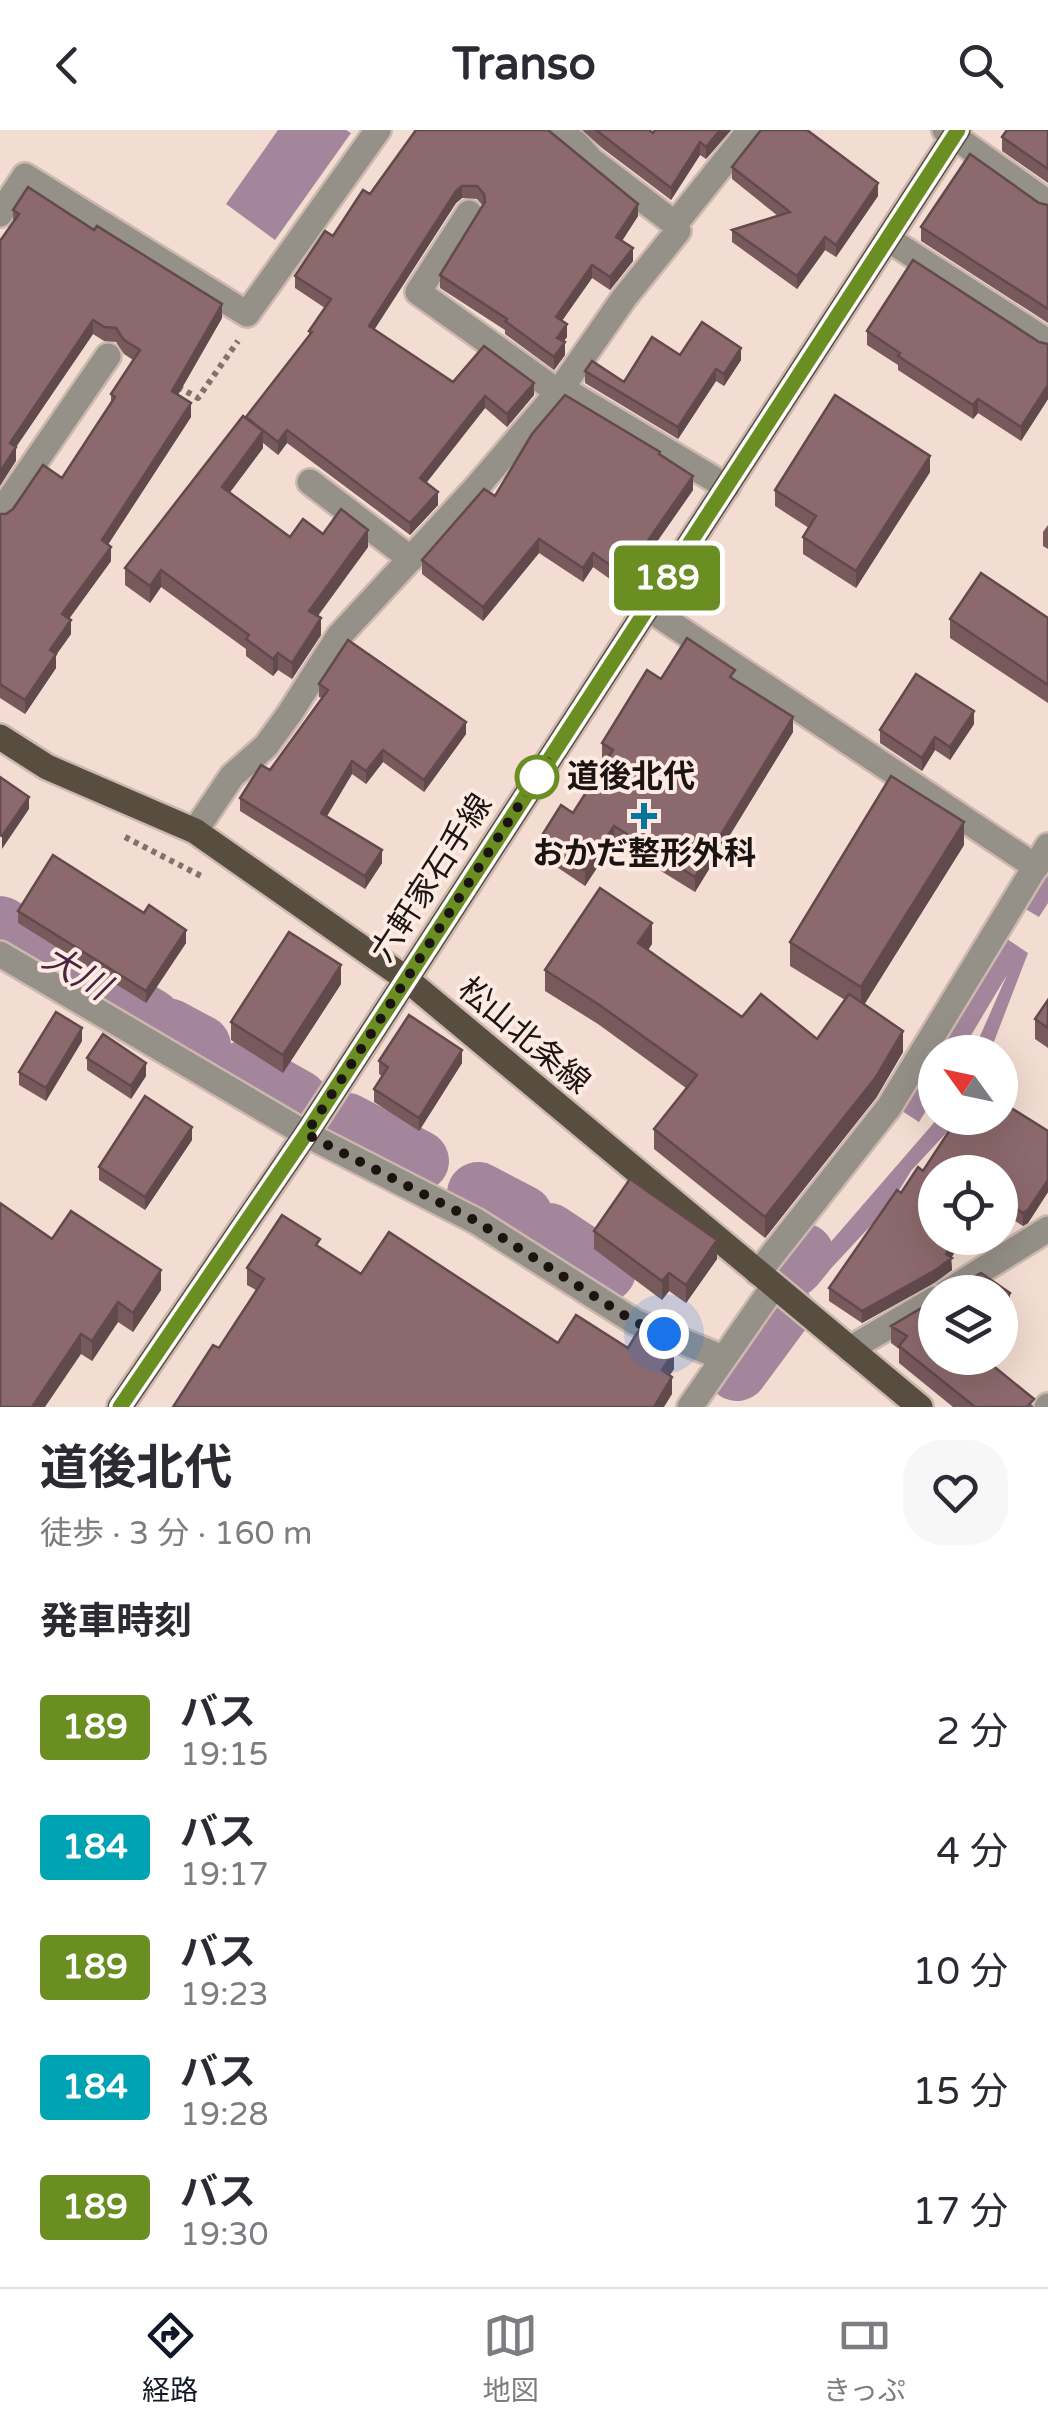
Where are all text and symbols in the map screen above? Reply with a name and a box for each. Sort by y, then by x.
icon: back [40,38,95,93]
text: Transo [452,38,596,92]
icon: search [953,38,1008,93]
line badge: 189 [610,546,724,610]
text: 189 [634,557,700,599]
marker: 道後北代 [516,756,558,798]
place label: 道後北代 [567,758,695,796]
street label: 六軒家石手線 [364,787,500,969]
marker: おかだ整形外科 [631,803,657,829]
place label: おかだ整形外科 [532,835,756,873]
water label: 大川 [35,937,120,1011]
street label: 松山北条線 [450,970,598,1102]
north arrow [918,1035,1018,1135]
map controls [918,1035,1018,1375]
button: locate [918,1155,1018,1255]
button: layers [918,1275,1018,1375]
your location [639,1309,689,1359]
text: 道後北代 [40,1440,232,1498]
button: heart [903,1440,1008,1545]
text: 徒歩 · 3 分 · 160 m [40,1515,312,1553]
text: 発車時刻 [40,1599,192,1645]
text: バス [180,1690,256,1736]
text: 189 [62,1706,128,1748]
text: 2 分 [936,1709,1008,1755]
text: 19:15 [180,1736,269,1774]
text: バス [180,1810,256,1856]
text: 184 [62,1826,128,1868]
text: 4 分 [936,1829,1008,1875]
text: 19:17 [180,1856,269,1894]
text: バス [180,1930,256,1976]
text: 189 [62,1946,128,1988]
text: 10 分 [912,1949,1008,1995]
text: 19:23 [180,1976,269,2014]
text: バス [180,2050,256,2096]
text: 184 [62,2066,128,2108]
text: 15 分 [912,2069,1008,2115]
text: 19:28 [180,2096,269,2134]
text: バス [180,2170,256,2216]
text: 189 [62,2186,128,2228]
text: 17 分 [912,2189,1008,2235]
text: 19:30 [180,2216,269,2254]
tab: 経路 [142,2308,198,2408]
tab: 地図 [483,2308,539,2408]
tab: きっぷ [823,2308,906,2408]

